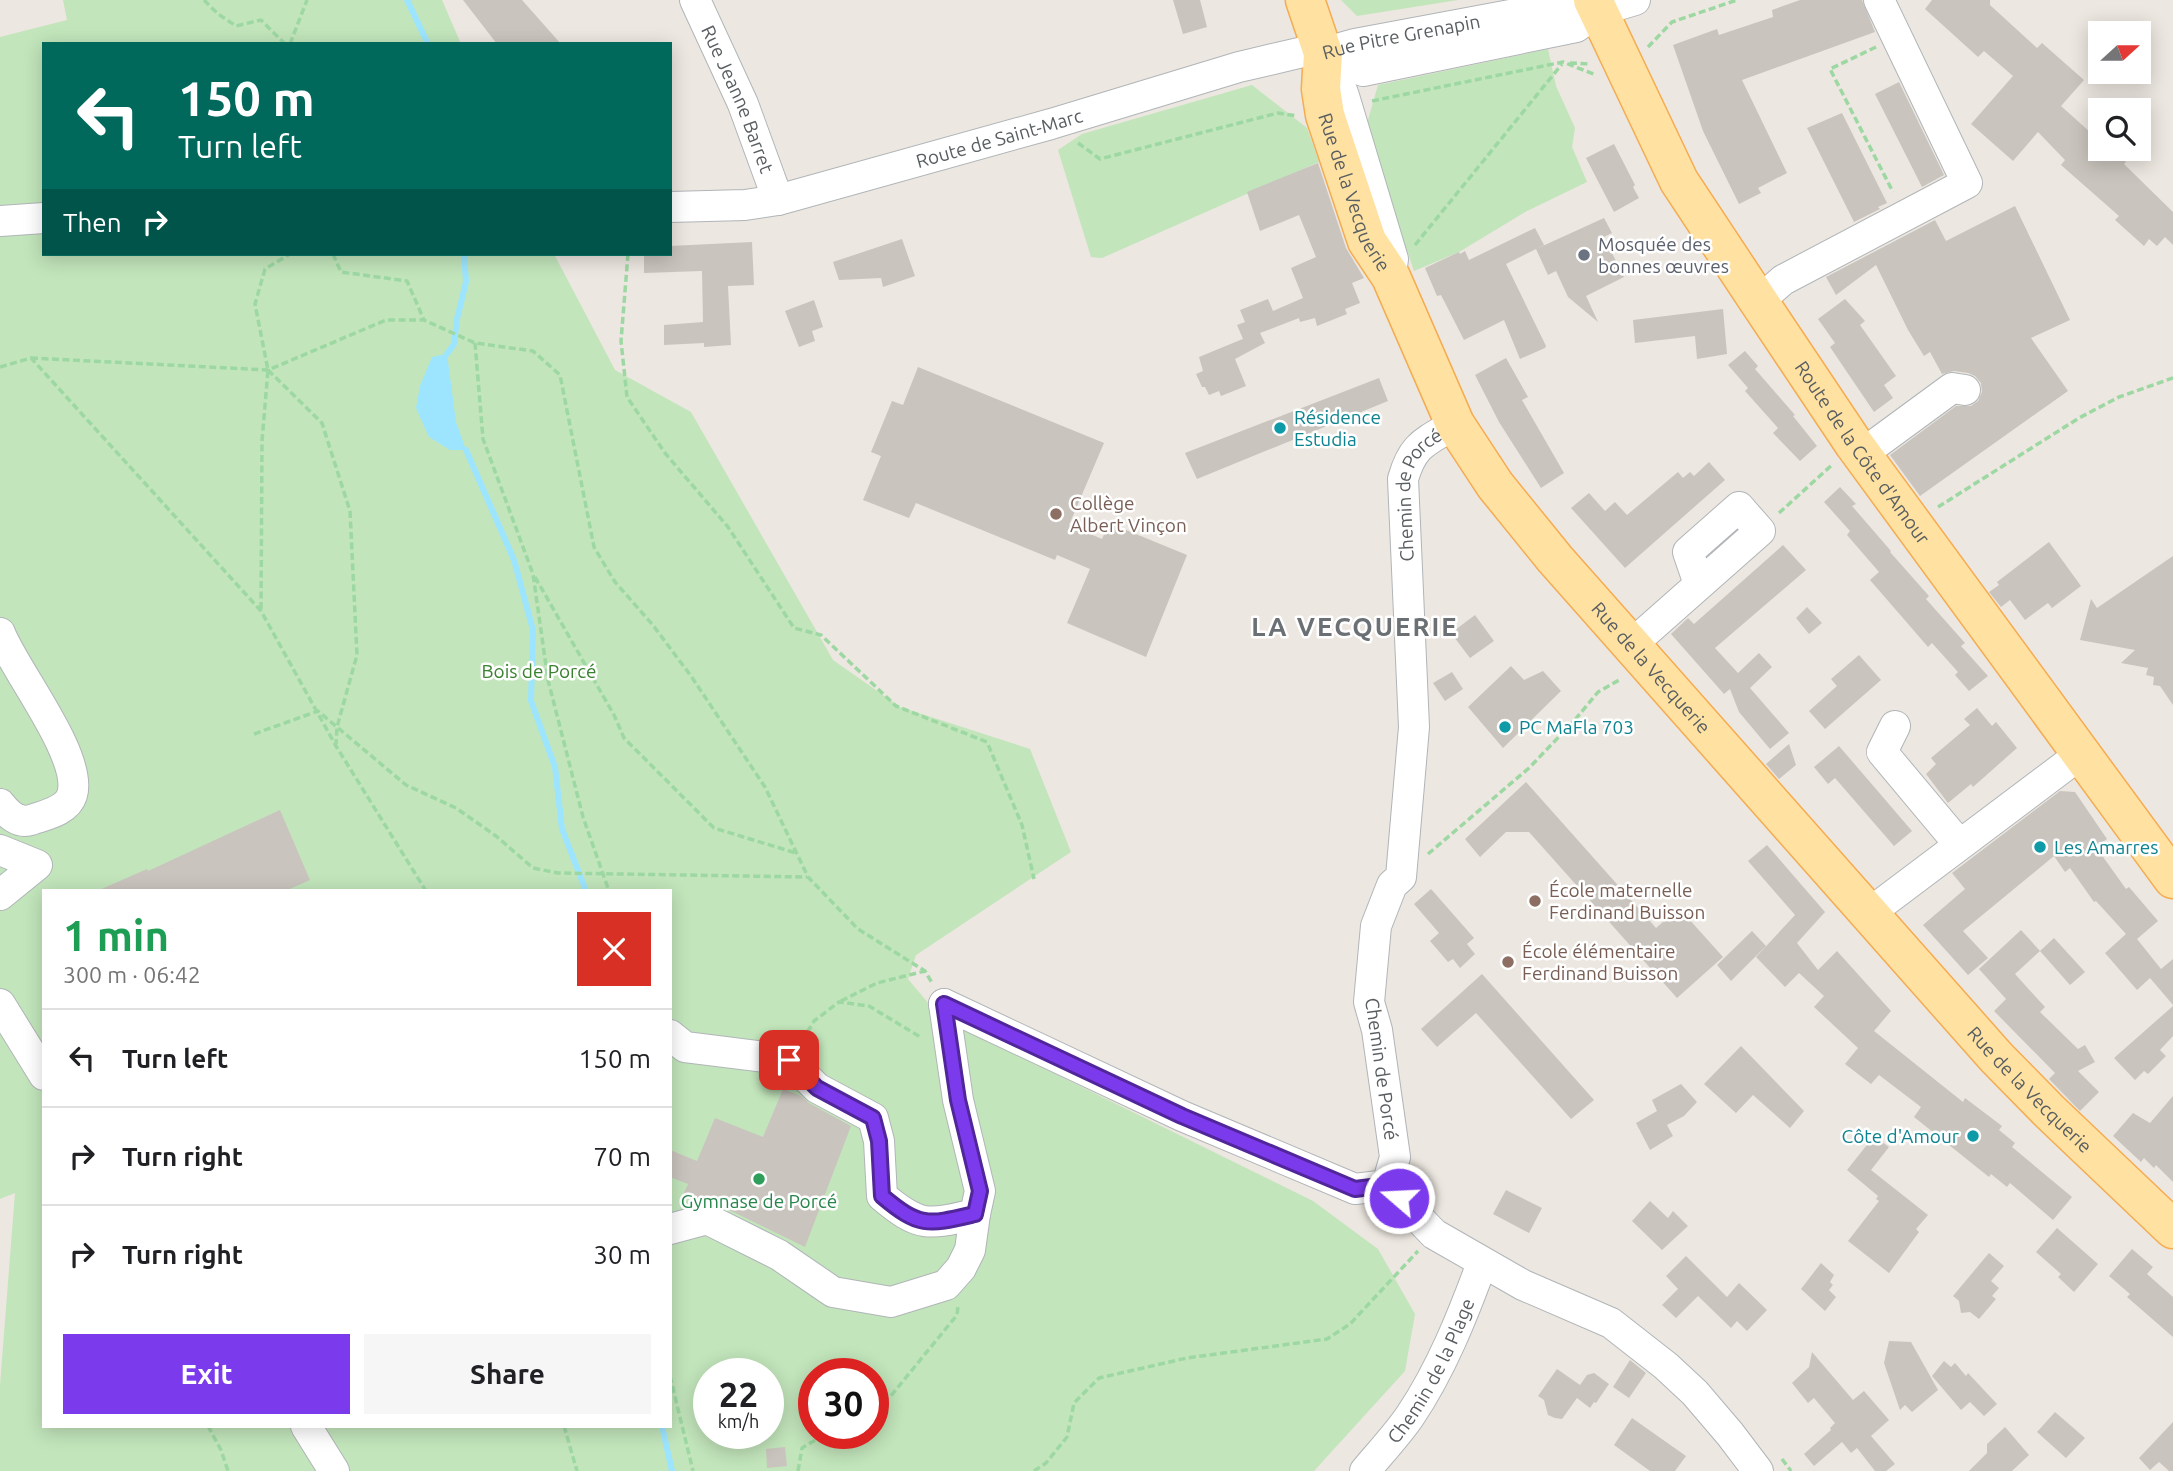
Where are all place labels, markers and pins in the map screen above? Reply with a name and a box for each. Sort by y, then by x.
place label: Mosquée des bonnes œuvres [1598,233,1729,277]
marker: Mosquée des bonnes œuvres [1576,247,1592,263]
place label: Résidence Estudia [1294,406,1381,450]
marker: Résidence Estudia [1272,420,1288,436]
place label: Collège Albert Vinçon [1070,492,1187,536]
marker: Collège Albert Vinçon [1048,506,1064,522]
place label: PC MaFla 703 [1519,716,1634,738]
marker: PC MaFla 703 [1497,719,1513,735]
place label: Les Amarres [2054,836,2158,858]
marker: Les Amarres [2032,839,2048,855]
place label: École maternelle Ferdinand Buisson [1549,879,1705,923]
marker: École maternelle Ferdinand Buisson [1527,893,1543,909]
place label: École élémentaire Ferdinand Buisson [1522,940,1678,984]
marker: École élémentaire Ferdinand Buisson [1500,954,1516,970]
pin [759,1030,819,1090]
place label: Côte d'Amour [1842,1125,1959,1147]
marker: Côte d'Amour [1965,1128,1981,1144]
marker: Gymnase de Porcé [751,1171,767,1187]
place label: Gymnase de Porcé [681,1190,837,1212]

